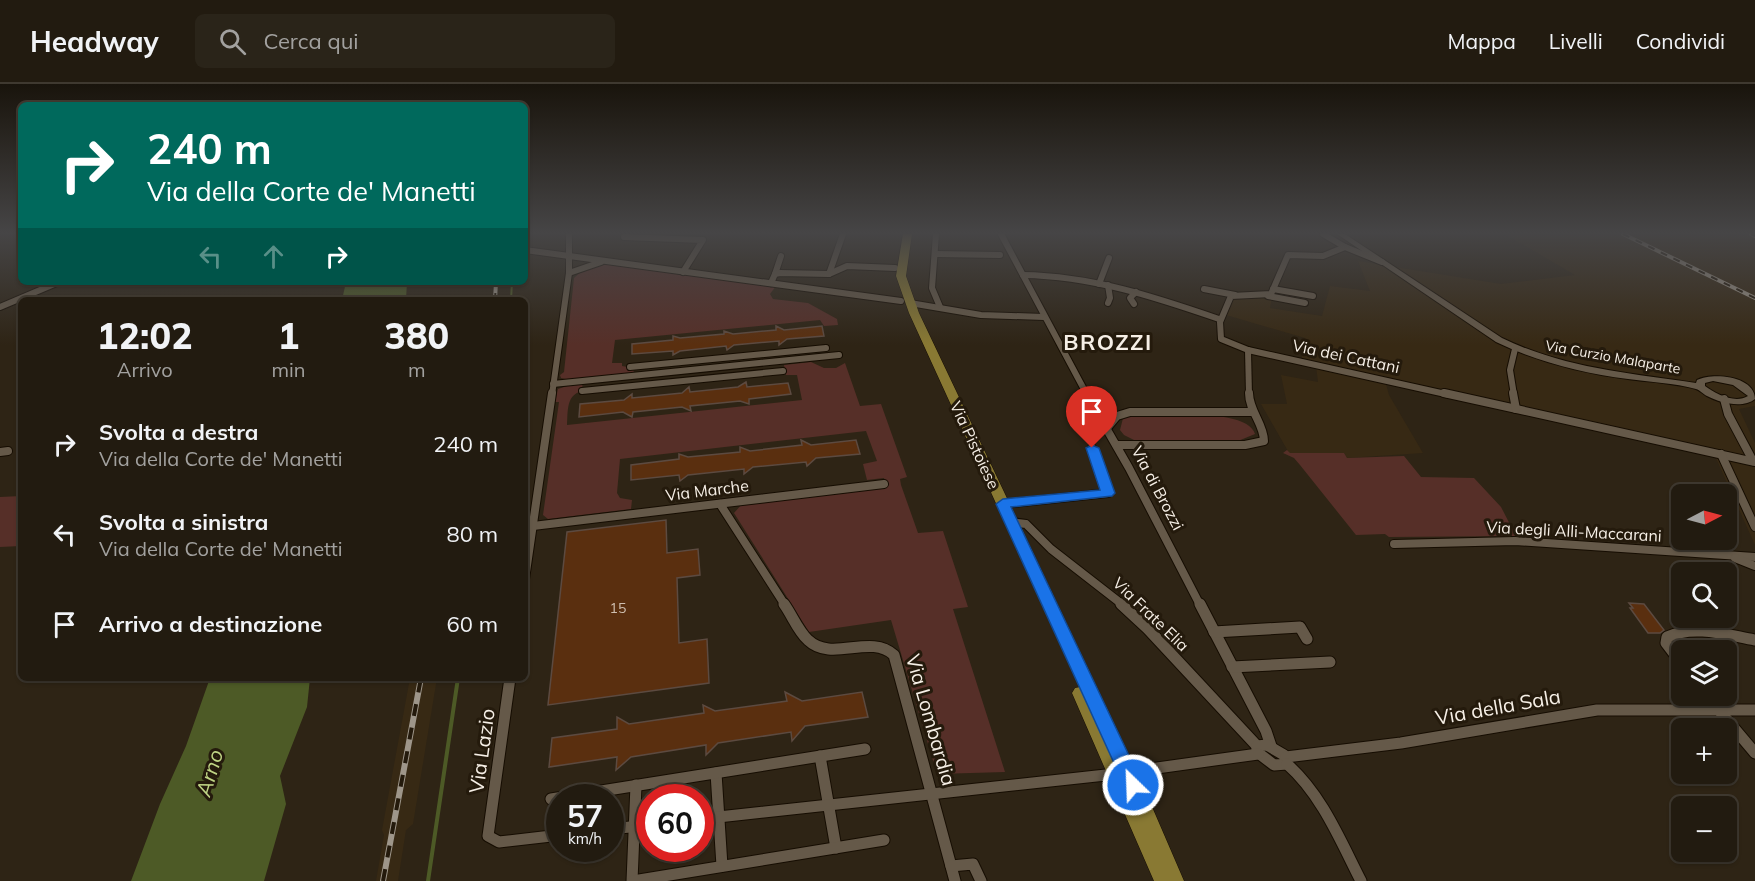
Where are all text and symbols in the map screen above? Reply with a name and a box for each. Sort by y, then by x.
search box [195,14,615,68]
text: Headway [30,24,159,59]
icon: search [216,25,249,58]
text: Cerca qui [264,27,359,55]
text: Mappa [1447,28,1516,54]
text: Livelli [1549,28,1603,54]
text: Condividi [1636,28,1725,54]
text: 240 m [147,122,272,175]
icon: right [48,126,126,204]
text: Via della Corte de' Manetti [147,174,476,208]
icon: left [194,240,227,273]
icon: ahead [257,240,290,273]
icon: right [320,240,353,273]
text: 12:02 [97,313,193,358]
text: 1 [278,313,299,358]
text: 380 [384,313,449,358]
district label: BROZZI [1063,328,1153,356]
street label: Via dei Cattani [1291,335,1401,377]
street label: Via Curzio Malaparte [1544,336,1682,378]
text: Arrivo [117,357,173,382]
text: min [271,357,306,382]
text: m [408,357,426,382]
pin [1066,386,1117,448]
icon: arrive [1075,395,1108,428]
street label: Via Pistoiese [946,398,1004,492]
text: Svolta a destra [99,418,258,446]
icon: right [48,428,81,461]
text: 240 m [433,430,498,458]
street label: Via di Brozzi [1127,443,1189,533]
text: Via della Corte de' Manetti [99,446,343,471]
street label: Via Marche [664,475,750,505]
north arrow [1671,484,1737,550]
map controls [1671,484,1737,862]
text: Svolta a sinistra [99,508,268,536]
street label: Via degli Alli-Maccarani [1486,516,1662,546]
icon: left [48,518,81,551]
text: 80 m [447,520,498,548]
text: Via della Corte de' Manetti [99,536,343,561]
button: search [1671,562,1737,628]
street label: Via Frate Elia [1109,573,1193,655]
house number: 15 [610,599,626,617]
icon: arrive [48,608,81,641]
text: Arrivo a destinazione [99,610,322,638]
text: 60 m [447,610,498,638]
button: layers [1671,640,1737,706]
street label: Via Lombardia [901,651,962,788]
street label: Via della Sala [1433,683,1563,730]
street label: Via Lazio [463,707,500,795]
button: + [1671,718,1737,784]
water label: Arno [189,746,228,800]
position arrow [1101,753,1165,817]
speed limit sign: 60 [636,784,714,862]
button: − [1671,796,1737,862]
text: 57 [567,797,603,835]
text: km/h [568,829,602,848]

